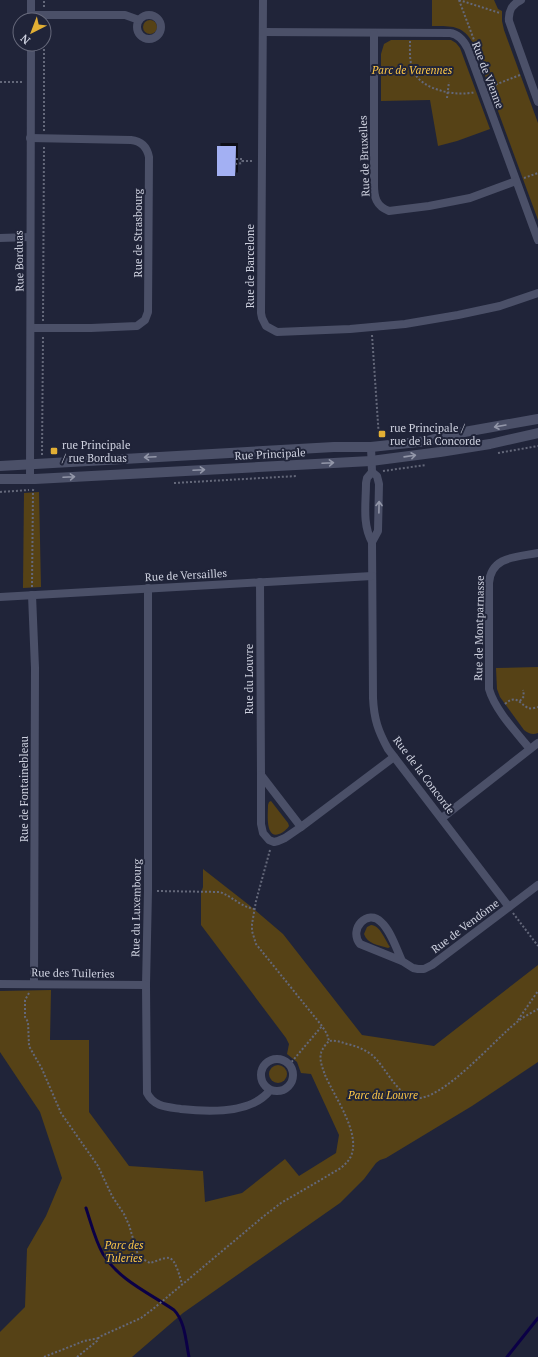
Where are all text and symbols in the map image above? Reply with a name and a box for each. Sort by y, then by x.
north arrow [12,12,52,52]
text: N [17,31,33,47]
street label: Rue de Vienne [469,40,507,111]
park label: Parc de Varennes [371,63,453,77]
street label: Rue de Bruxelles [356,115,372,197]
street label: Rue de Strasbourg [131,188,145,277]
street label: Rue de Barcelone [243,223,257,308]
street label: Rue Borduas [11,230,27,292]
place label: rue Principale / rue de la Concorde [390,421,481,448]
one-way arrow [494,423,507,431]
marker: rue Principale / rue de la Concorde [377,429,387,439]
place label: rue Principale / rue Borduas [61,438,131,465]
street label: Rue Principale [234,445,306,463]
marker: rue Principale / rue Borduas [49,446,59,456]
one-way arrow [403,452,416,460]
one-way arrow [144,454,157,461]
one-way arrow [321,459,334,467]
one-way arrow [192,466,205,474]
one-way arrow [62,473,75,481]
one-way arrow [375,501,382,514]
street label: Rue de Versailles [145,566,228,584]
street label: Rue de Montparnasse [471,575,487,681]
street label: Rue du Louvre [242,643,256,714]
street label: Rue de la Concorde [390,733,458,817]
street label: Rue de Fontainebleau [17,735,31,842]
street label: Rue du Luxembourg [128,859,144,957]
street label: Rue de Vendôme [428,896,502,956]
street label: Rue des Tuileries [31,965,115,981]
park label: Parc du Louvre [347,1088,418,1102]
park label: Parc des Tuleries [103,1238,144,1265]

